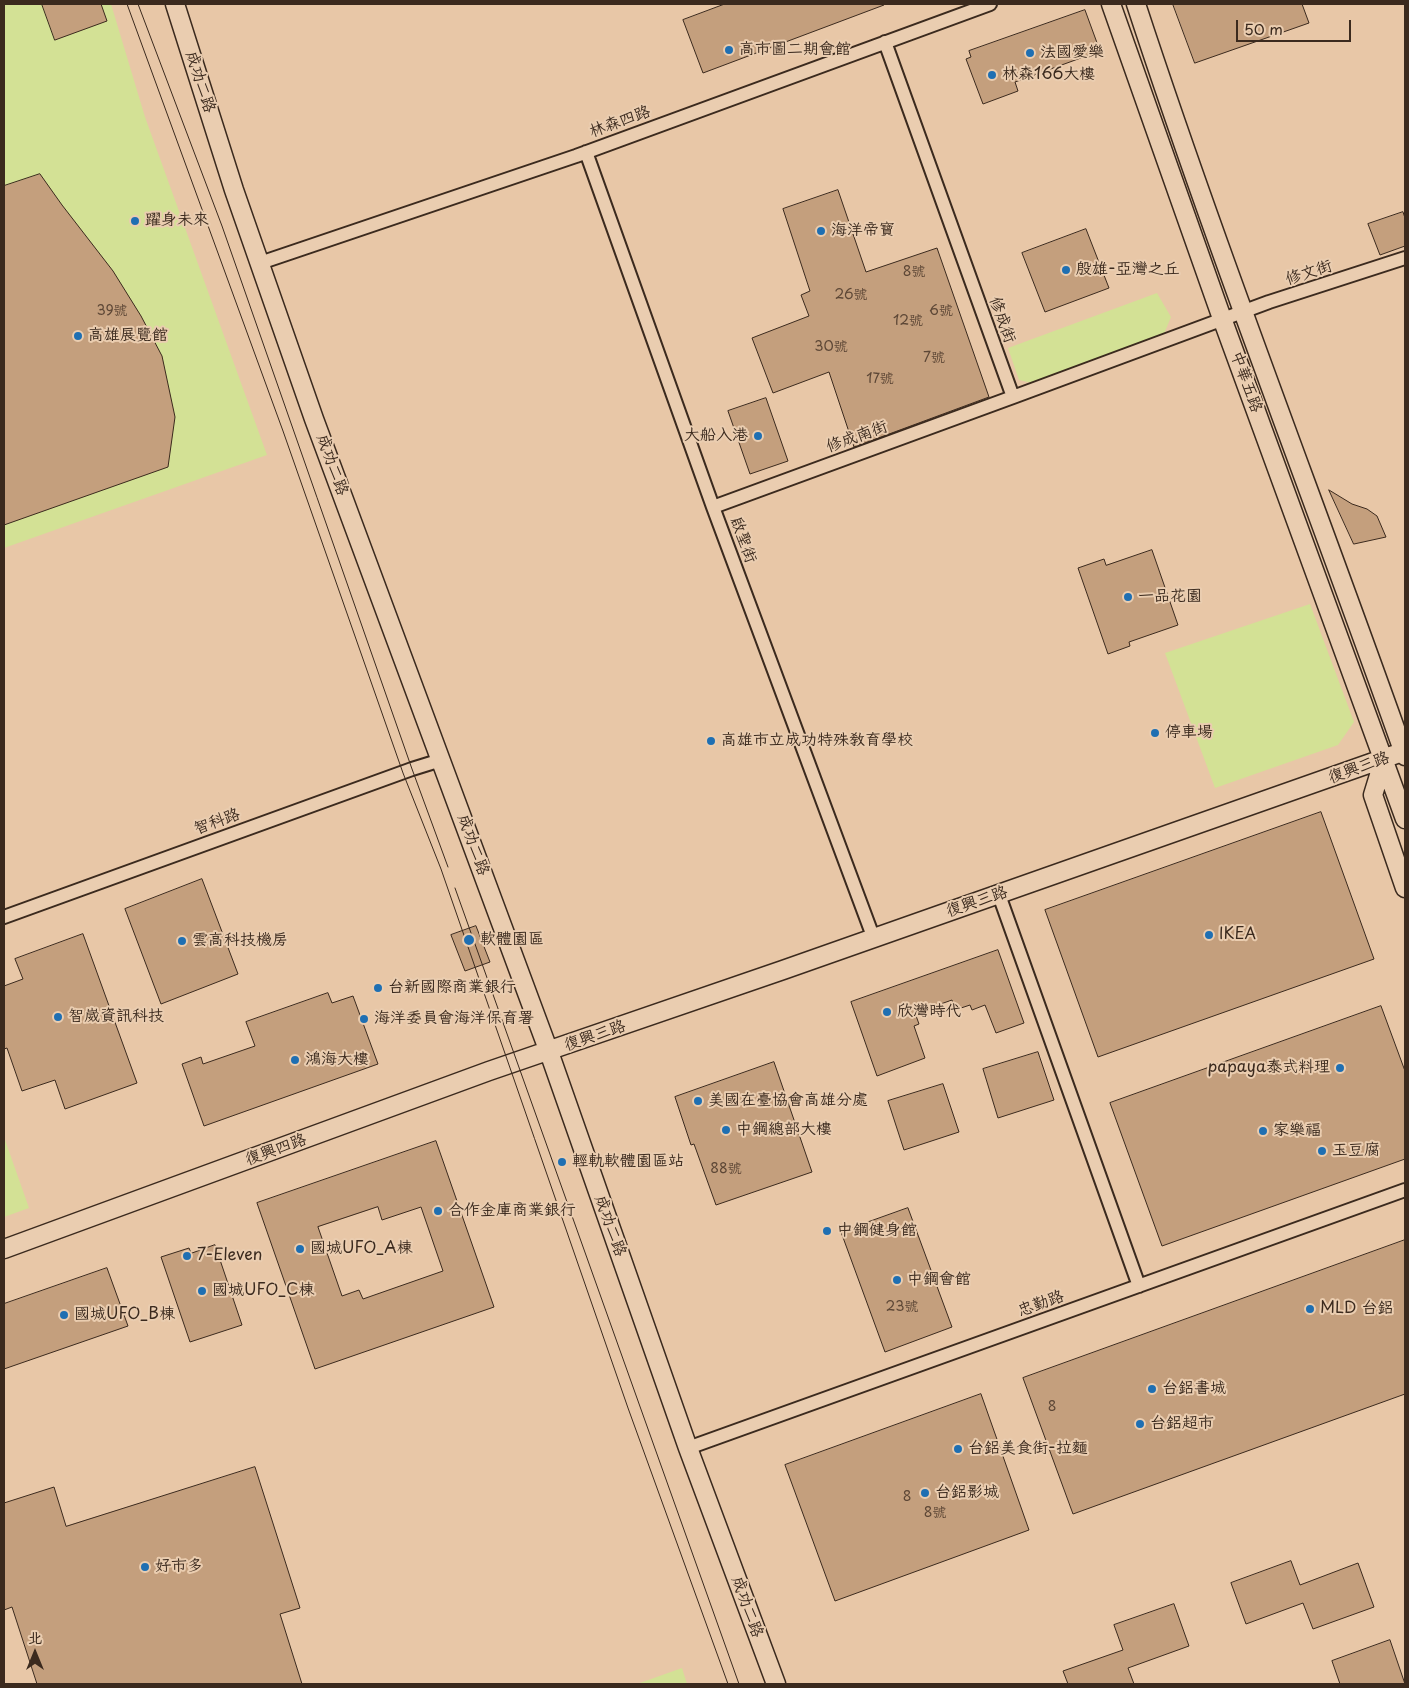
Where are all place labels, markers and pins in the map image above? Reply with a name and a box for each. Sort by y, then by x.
place label: 高市圖二期會館 [739,40,851,60]
place label: 法國愛樂 [1040,43,1104,63]
marker: 高市圖二期會館 [723,44,735,56]
marker: 法國愛樂 [1024,47,1036,59]
place label: 林森166大樓 [1002,65,1095,85]
marker: 林森166大樓 [986,69,998,81]
place label: 躍身未來 [145,211,209,231]
marker: 躍身未來 [129,215,141,227]
place label: 海洋帝寶 [831,221,895,241]
marker: 海洋帝寶 [815,225,827,237]
place label: 殷雄-亞灣之丘 [1076,260,1180,280]
marker: 殷雄-亞灣之丘 [1060,264,1072,276]
place label: 高雄展覽館 [88,326,168,346]
marker: 高雄展覽館 [72,330,84,342]
place label: 大船入港 [684,426,748,446]
marker: 大船入港 [752,430,764,442]
place label: 一品花園 [1138,587,1202,607]
marker: 一品花園 [1122,591,1134,603]
place label: 停車場 [1165,723,1213,743]
marker: 停車場 [1149,727,1161,739]
place label: 高雄市立成功特殊教育學校 [721,731,913,751]
marker: 高雄市立成功特殊教育學校 [705,735,717,747]
place label: IKEA [1219,925,1256,945]
marker: IKEA [1203,929,1215,941]
place label: 軟體園區 [480,930,544,950]
place label: 雲高科技機房 [192,931,288,951]
marker: 軟體園區 [462,933,476,947]
marker: 雲高科技機房 [176,935,188,947]
place label: 台新國際商業銀行 [388,978,516,998]
marker: 台新國際商業銀行 [372,982,384,994]
place label: 欣灣時代 [897,1002,961,1022]
marker: 欣灣時代 [881,1006,893,1018]
place label: 智崴資訊科技 [68,1007,164,1027]
place label: 海洋委員會海洋保育署 [374,1009,534,1029]
marker: 智崴資訊科技 [52,1011,64,1023]
marker: 海洋委員會海洋保育署 [358,1013,370,1025]
place label: 鴻海大樓 [305,1050,369,1070]
marker: 鴻海大樓 [289,1054,301,1066]
place label: papaya泰式料理 [1208,1058,1330,1078]
marker: papaya泰式料理 [1334,1062,1346,1074]
place label: 美國在臺協會高雄分處 [708,1091,868,1111]
marker: 美國在臺協會高雄分處 [692,1095,704,1107]
place label: 中鋼總部大樓 [736,1120,832,1140]
place label: 家樂福 [1273,1121,1321,1141]
marker: 中鋼總部大樓 [720,1124,732,1136]
marker: 家樂福 [1257,1125,1269,1137]
place label: 玉豆腐 [1332,1141,1380,1161]
marker: 玉豆腐 [1316,1145,1328,1157]
place label: 輕軌軟體園區站 [572,1152,684,1172]
marker: 輕軌軟體園區站 [556,1156,568,1168]
place label: 合作金庫商業銀行 [448,1201,576,1221]
marker: 合作金庫商業銀行 [432,1205,444,1217]
place label: 中鋼健身館 [837,1221,917,1241]
marker: 中鋼健身館 [821,1225,833,1237]
place label: 國城UFO_A棟 [310,1239,413,1259]
marker: 國城UFO_A棟 [294,1243,306,1255]
place label: 7-Eleven [197,1246,262,1266]
marker: 7-Eleven [181,1250,193,1262]
place label: 中鋼會館 [907,1270,971,1290]
marker: 中鋼會館 [891,1274,903,1286]
place label: 國城UFO_C棟 [212,1281,314,1301]
marker: 國城UFO_C棟 [196,1285,208,1297]
place label: MLD 台鋁 [1320,1299,1394,1319]
marker: MLD 台鋁 [1304,1303,1316,1315]
place label: 國城UFO_B棟 [74,1305,175,1325]
marker: 國城UFO_B棟 [58,1309,70,1321]
place label: 台鋁書城 [1162,1379,1226,1399]
marker: 台鋁書城 [1146,1383,1158,1395]
place label: 台鋁超市 [1150,1414,1214,1434]
marker: 台鋁超市 [1134,1418,1146,1430]
place label: 台鋁美食街-拉麵 [968,1439,1088,1459]
marker: 台鋁美食街-拉麵 [952,1443,964,1455]
place label: 台鋁影城 [935,1483,999,1503]
marker: 台鋁影城 [919,1487,931,1499]
place label: 好市多 [155,1557,203,1577]
marker: 好市多 [139,1561,151,1573]

